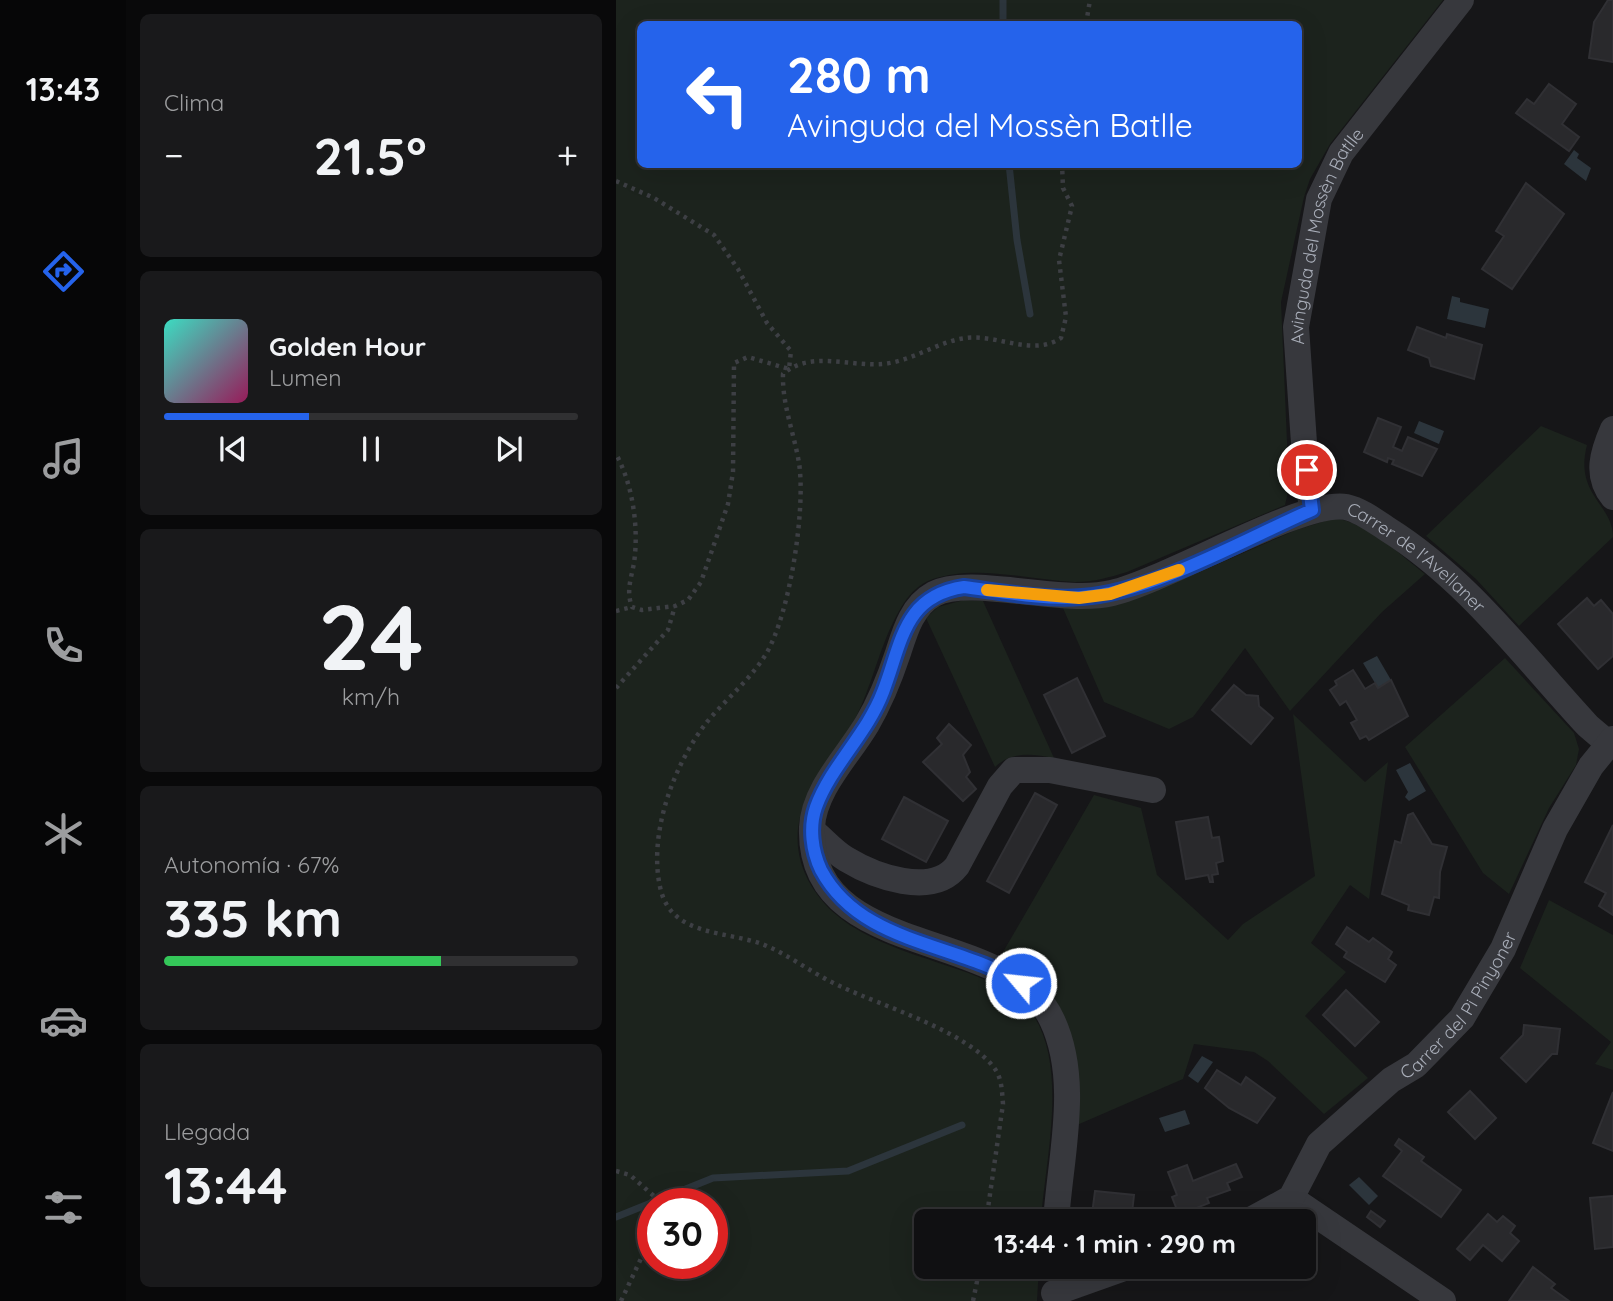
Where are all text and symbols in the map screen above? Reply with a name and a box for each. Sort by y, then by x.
text: 280 m [787,44,931,105]
icon: left [672,49,763,140]
text: 13:43 [26,69,100,109]
text: Clima [164,88,224,117]
text: Avinguda del Mossèn Batlle [787,105,1193,145]
text: 21.5° [314,123,427,188]
street label: Avinguda del Mossèn Batlle [1284,123,1368,346]
text: − [164,131,184,179]
text: + [557,131,578,179]
icon: directions [39,247,88,296]
text: Golden Hour [269,330,426,363]
text: Lumen [269,363,342,392]
icon: previous [214,430,252,468]
icon: pause [352,430,390,468]
icon: next [490,430,528,468]
icon: music [39,434,88,483]
pin [1277,440,1337,500]
icon: arrive [1288,451,1326,489]
street label: Carrer de l'Avellaner [1344,497,1491,617]
text: 24 [318,579,424,693]
icon: phone [39,621,88,670]
text: km/h [342,682,400,711]
icon: climate [39,809,88,858]
text: Autonomía · 67% [164,850,339,879]
text: 335 km [164,885,342,950]
street label: Carrer del Pi Pinyoner [1395,928,1521,1084]
position arrow [984,946,1058,1020]
icon: car [39,996,88,1045]
text: Llegada [164,1117,250,1146]
text: 13:44 [164,1152,288,1217]
icon: filters [39,1183,88,1232]
speed limit sign: 30 [637,1188,728,1279]
text: 13:44 · 1 min · 290 m [994,1227,1236,1260]

